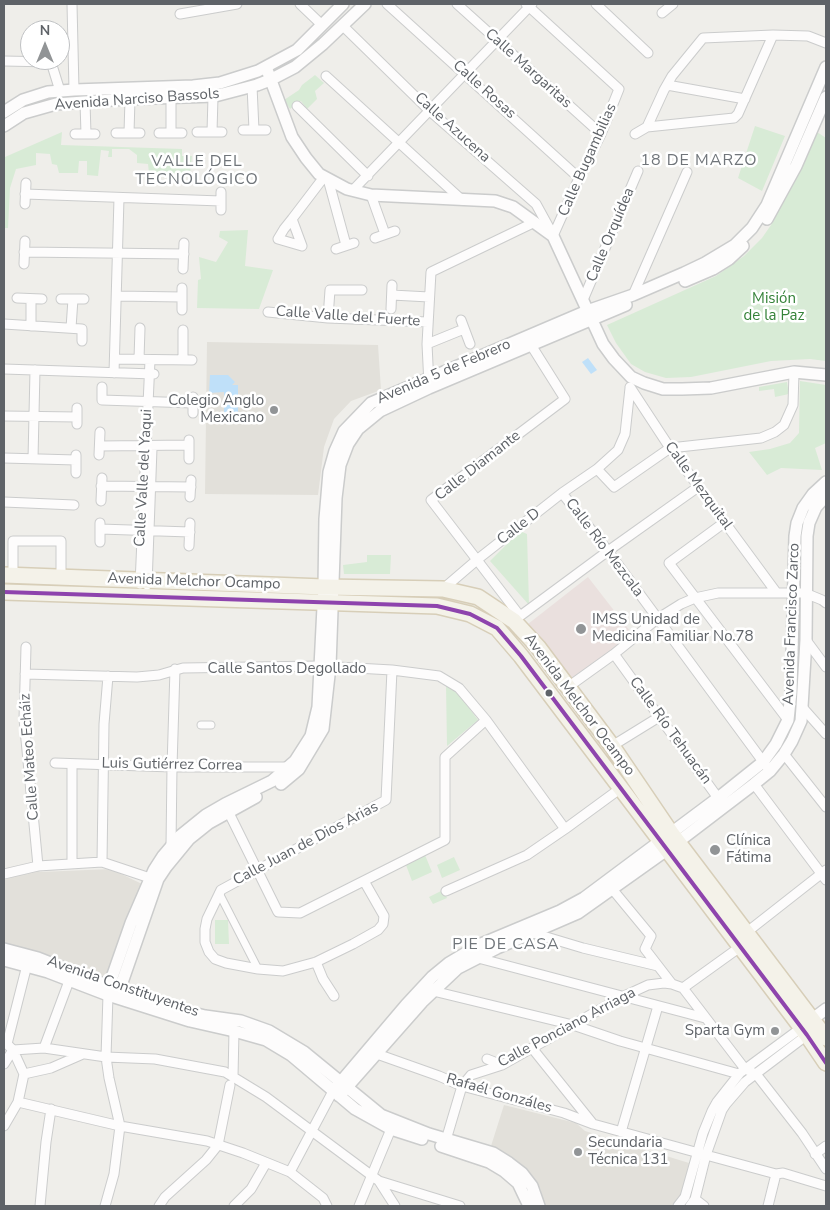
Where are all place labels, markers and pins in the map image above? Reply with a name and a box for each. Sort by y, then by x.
place label: Colegio Anglo Mexicano [168,392,264,427]
marker: Colegio Anglo Mexicano [268,404,280,416]
place label: IMSS Unidad de Medicina Familiar No.78 [592,611,754,646]
marker: IMSS Unidad de Medicina Familiar No.78 [574,622,588,636]
unlabelled marker [544,688,554,698]
place label: Clínica Fátima [726,832,771,867]
marker: Clínica Fátima [708,843,722,857]
place label: Sparta Gym [685,1022,765,1040]
marker: Sparta Gym [769,1025,781,1037]
place label: Secundaria Técnica 131 [588,1134,668,1169]
marker: Secundaria Técnica 131 [572,1146,584,1158]

